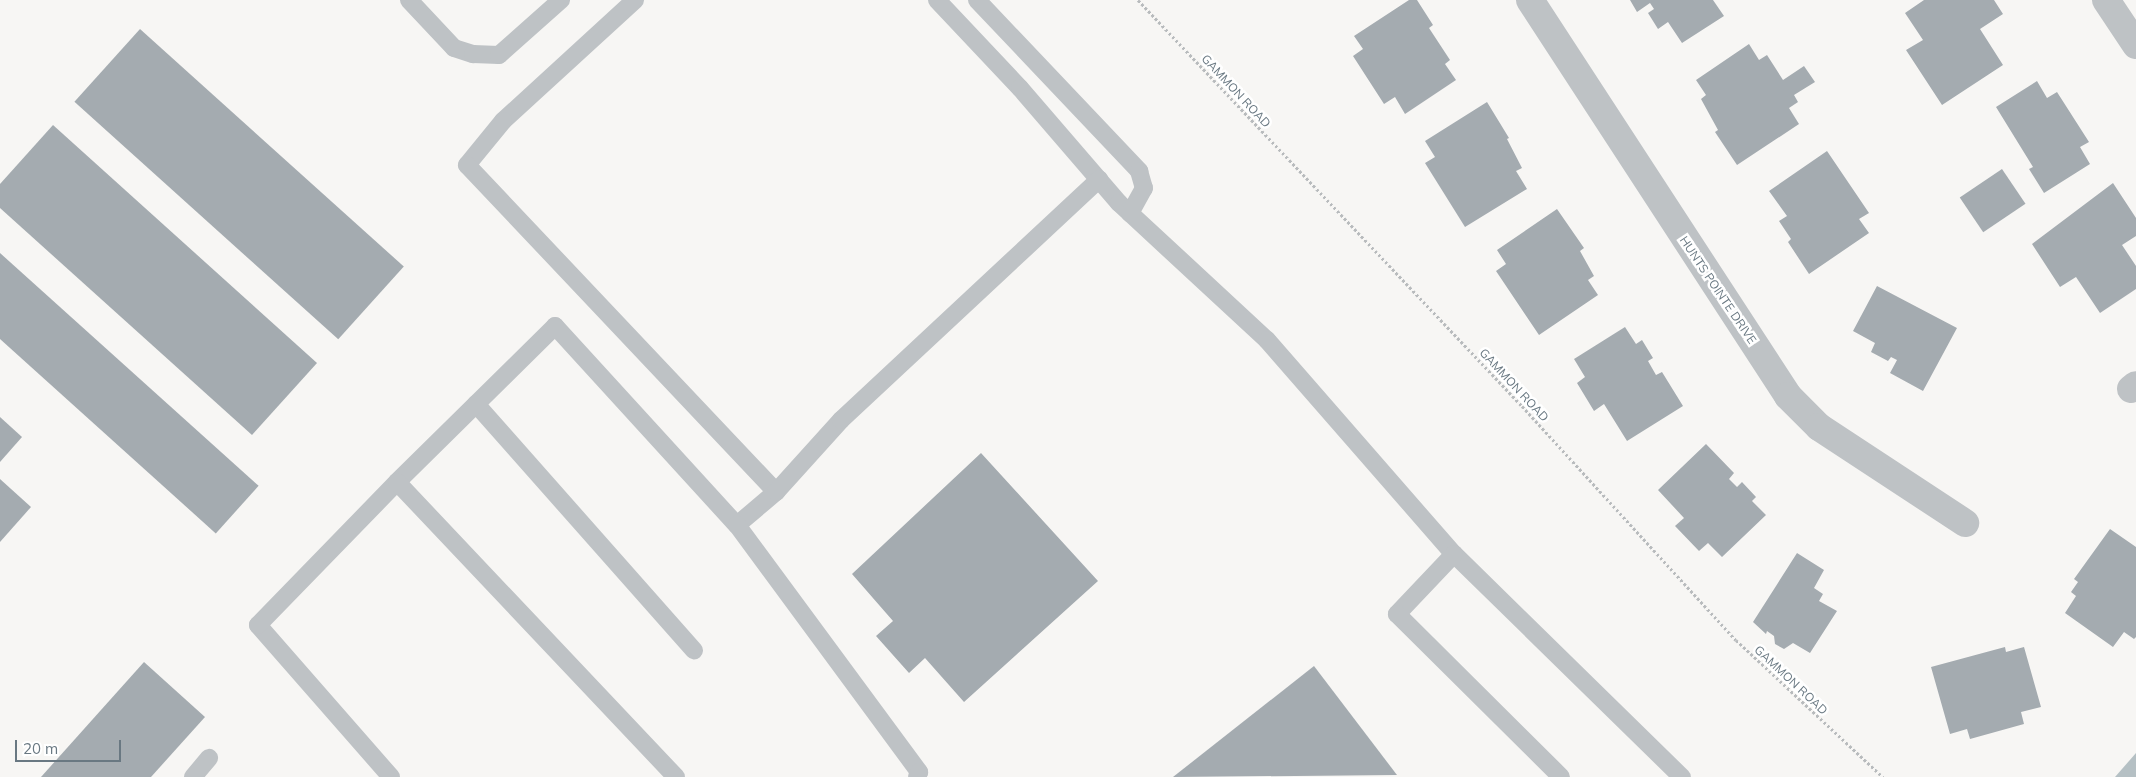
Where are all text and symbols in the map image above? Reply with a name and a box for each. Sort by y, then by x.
street label: GAMMON ROAD [1198,51,1274,131]
street label: HUNTS POINTE DRIVE [1677,233,1759,347]
street label: GAMMON ROAD [1476,345,1552,425]
street label: GAMMON ROAD [1751,642,1831,718]
scale bar [18,730,124,762]
text: 20 m [23,739,58,758]

